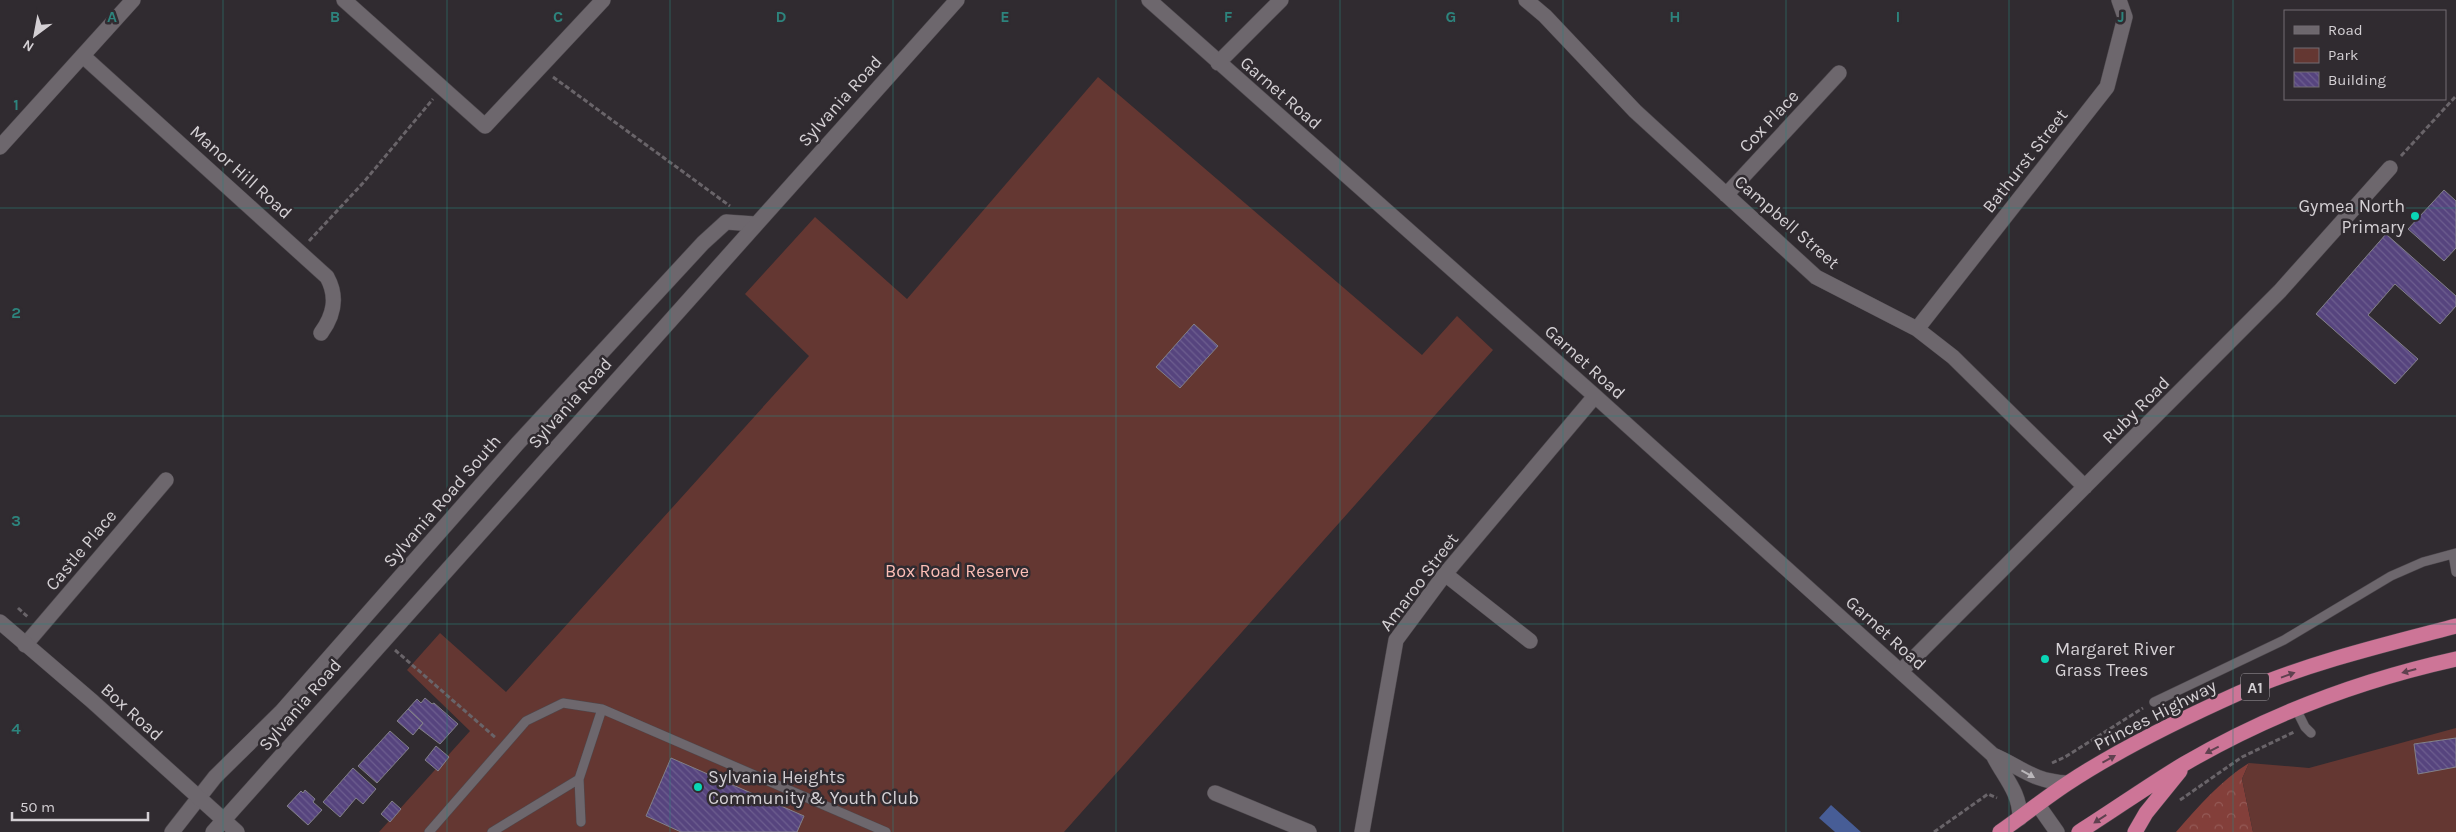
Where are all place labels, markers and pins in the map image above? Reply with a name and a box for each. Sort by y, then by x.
place label: Gymea North Primary [2298,195,2406,238]
marker: Gymea North Primary [2409,210,2421,222]
place label: Margaret River Grass Trees [2055,638,2175,681]
marker: Margaret River Grass Trees [2039,653,2051,665]
place label: Sylvania Heights Community & Youth Club [708,766,919,809]
marker: Sylvania Heights Community & Youth Club [692,781,704,793]

